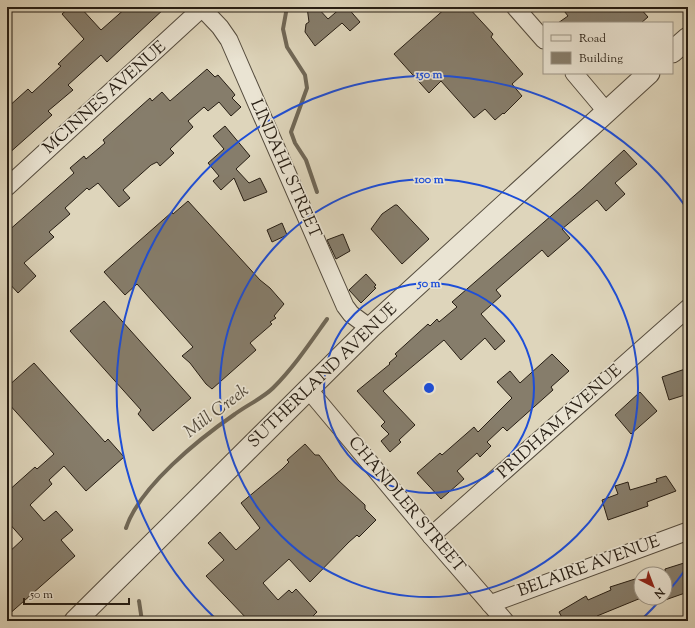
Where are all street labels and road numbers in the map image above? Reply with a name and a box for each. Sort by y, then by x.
street label: MCINNES AVENUE [38,36,172,160]
street label: LINDAHL STREET [244,96,326,242]
street label: SUTHERLAND AVENUE [243,298,403,454]
street label: PRIDHAM AVENUE [492,359,628,485]
street label: CHANDLER STREET [342,432,470,578]
street label: BELAIRE AVENUE [515,532,663,602]

